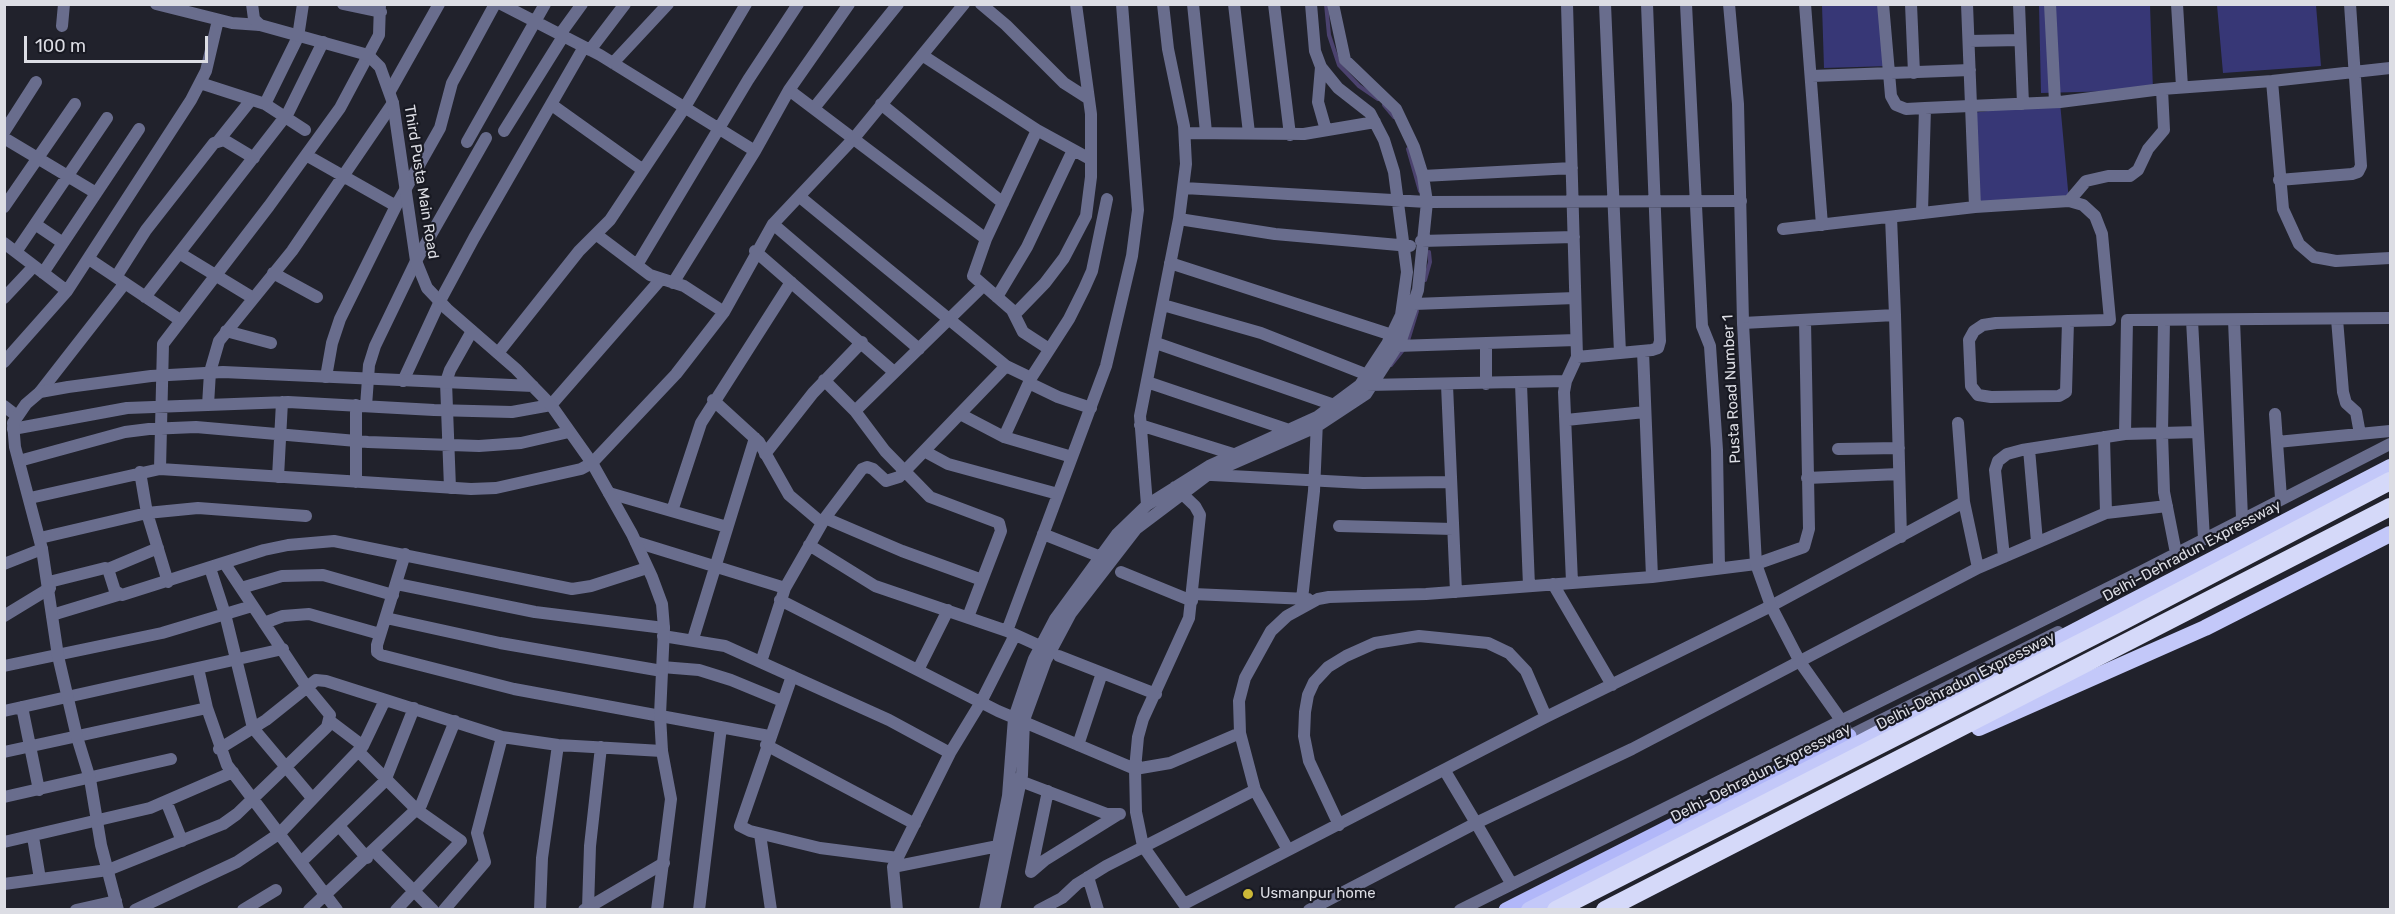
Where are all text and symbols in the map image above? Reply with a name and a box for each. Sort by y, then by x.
scale bar [27,24,212,62]
text: 100 m [35,35,86,57]
street label: Third Pusta Main Road [400,104,442,260]
street label: Pusta Road Number 1 [1719,314,1745,464]
street label: Delhi–Dehradun Expressway [2100,496,2284,606]
street label: Delhi-Dehradun Expressway [1874,628,2058,734]
street label: Delhi–Dehradun Expressway [1668,720,1854,826]
place label: Usmanpur home [1260,885,1376,903]
marker: Usmanpur home [1241,887,1255,901]

